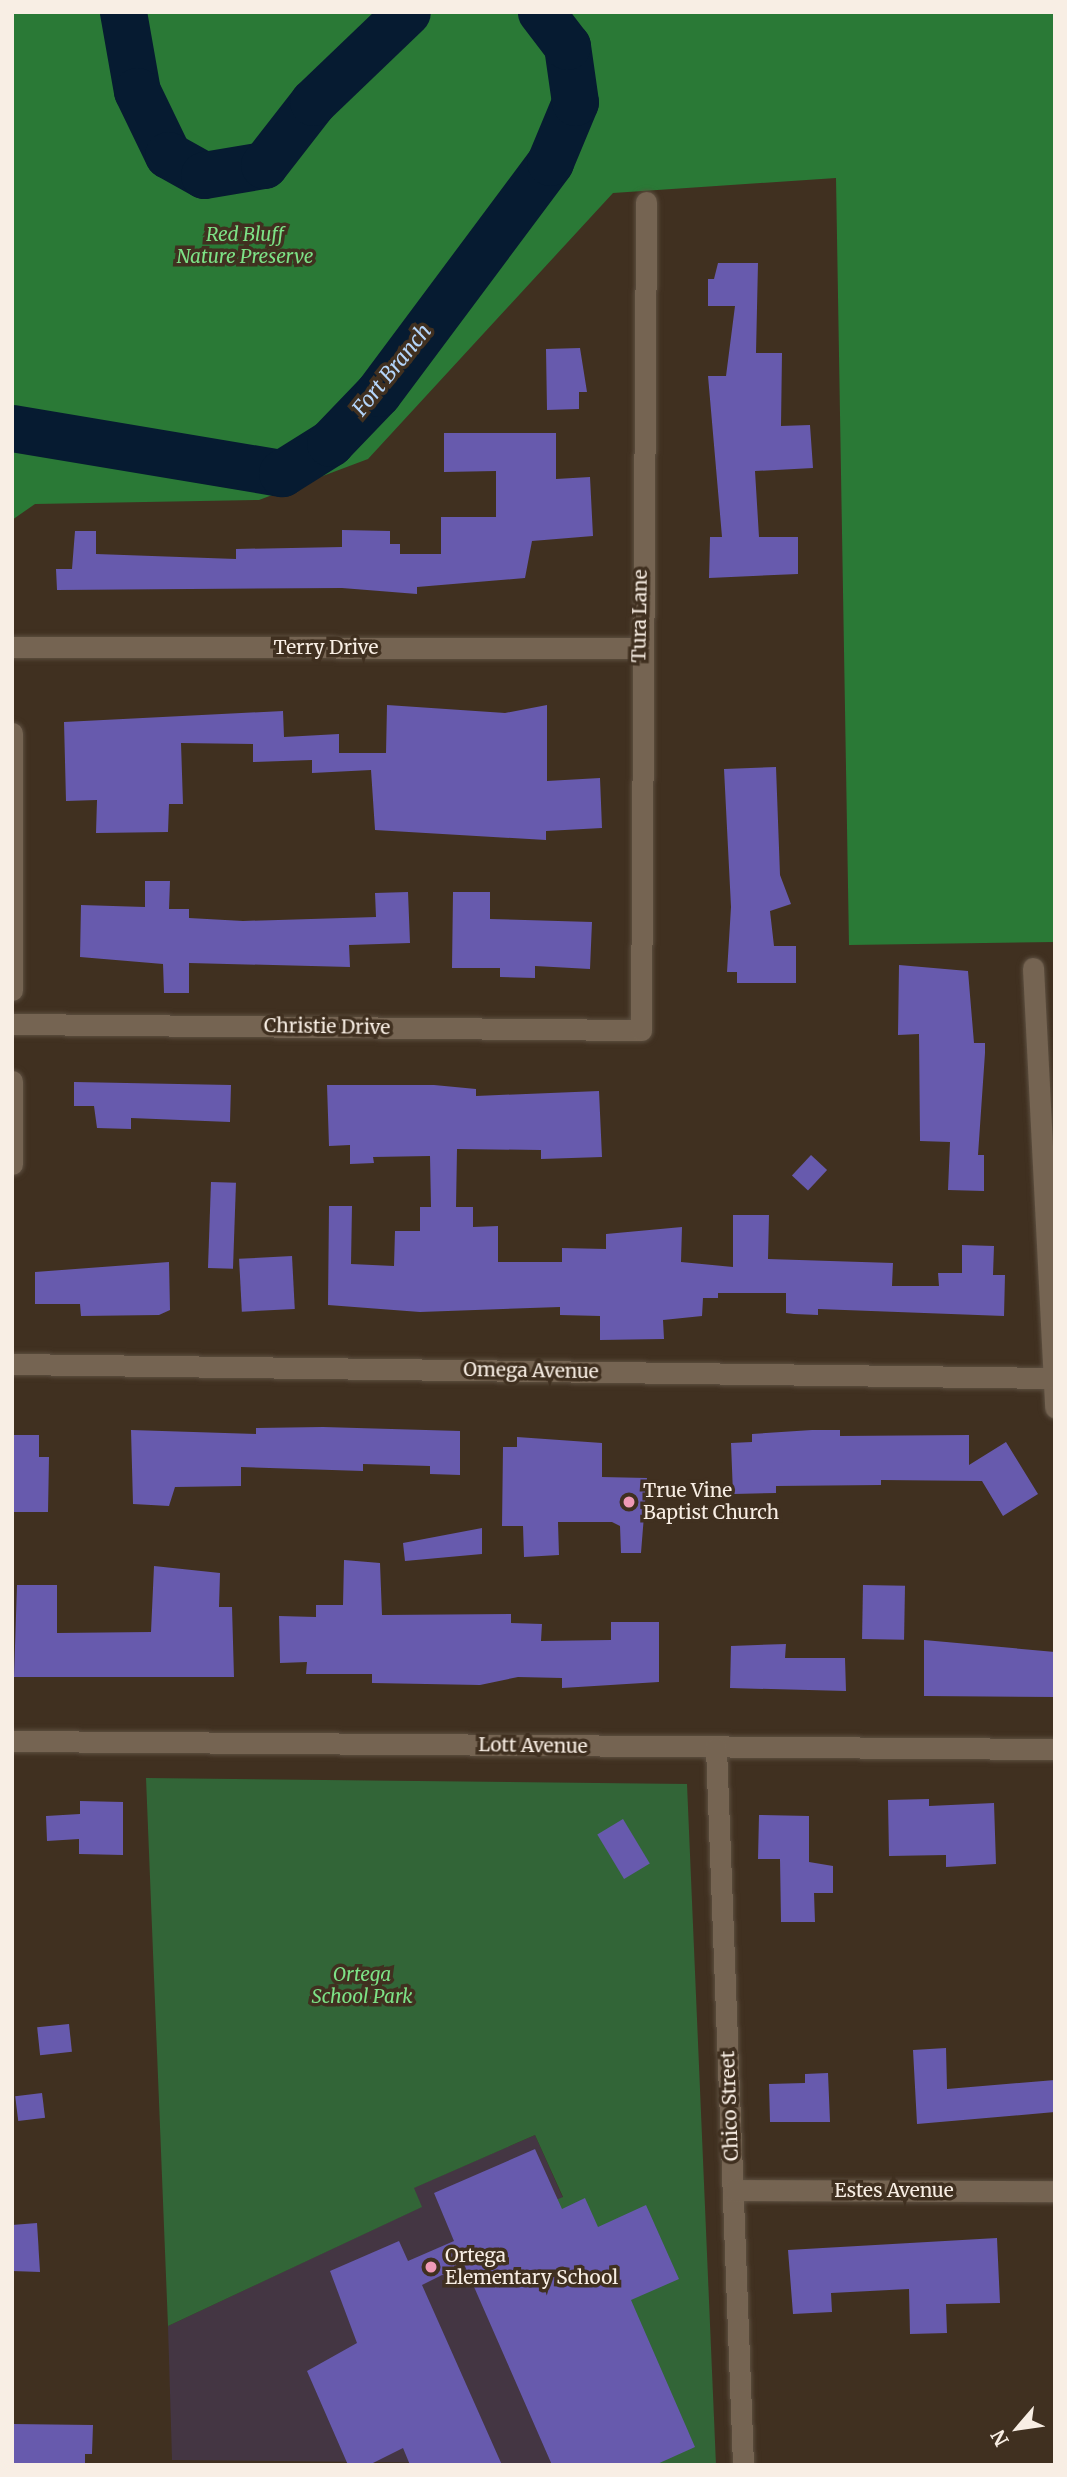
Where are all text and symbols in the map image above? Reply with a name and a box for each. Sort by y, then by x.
park label: Red Bluff Nature Preserve [176,224,314,268]
water label: Fort Branch [347,319,437,421]
street label: Tura Lane [628,569,652,663]
street label: Terry Drive [274,637,378,659]
street label: Christie Drive [264,1014,390,1040]
street label: Omega Avenue [463,1358,599,1384]
place label: True Vine Baptist Church [643,1480,779,1524]
marker: True Vine Baptist Church [621,1494,637,1510]
street label: Lott Avenue [478,1734,588,1758]
park label: Ortega School Park [311,1964,413,2008]
street label: Chico Street [717,2050,743,2162]
street label: Estes Avenue [834,2180,954,2202]
place label: Ortega Elementary School [445,2245,618,2289]
marker: Ortega Elementary School [423,2259,439,2275]
north arrow [983,2393,1053,2463]
text: N [986,2426,1014,2451]

